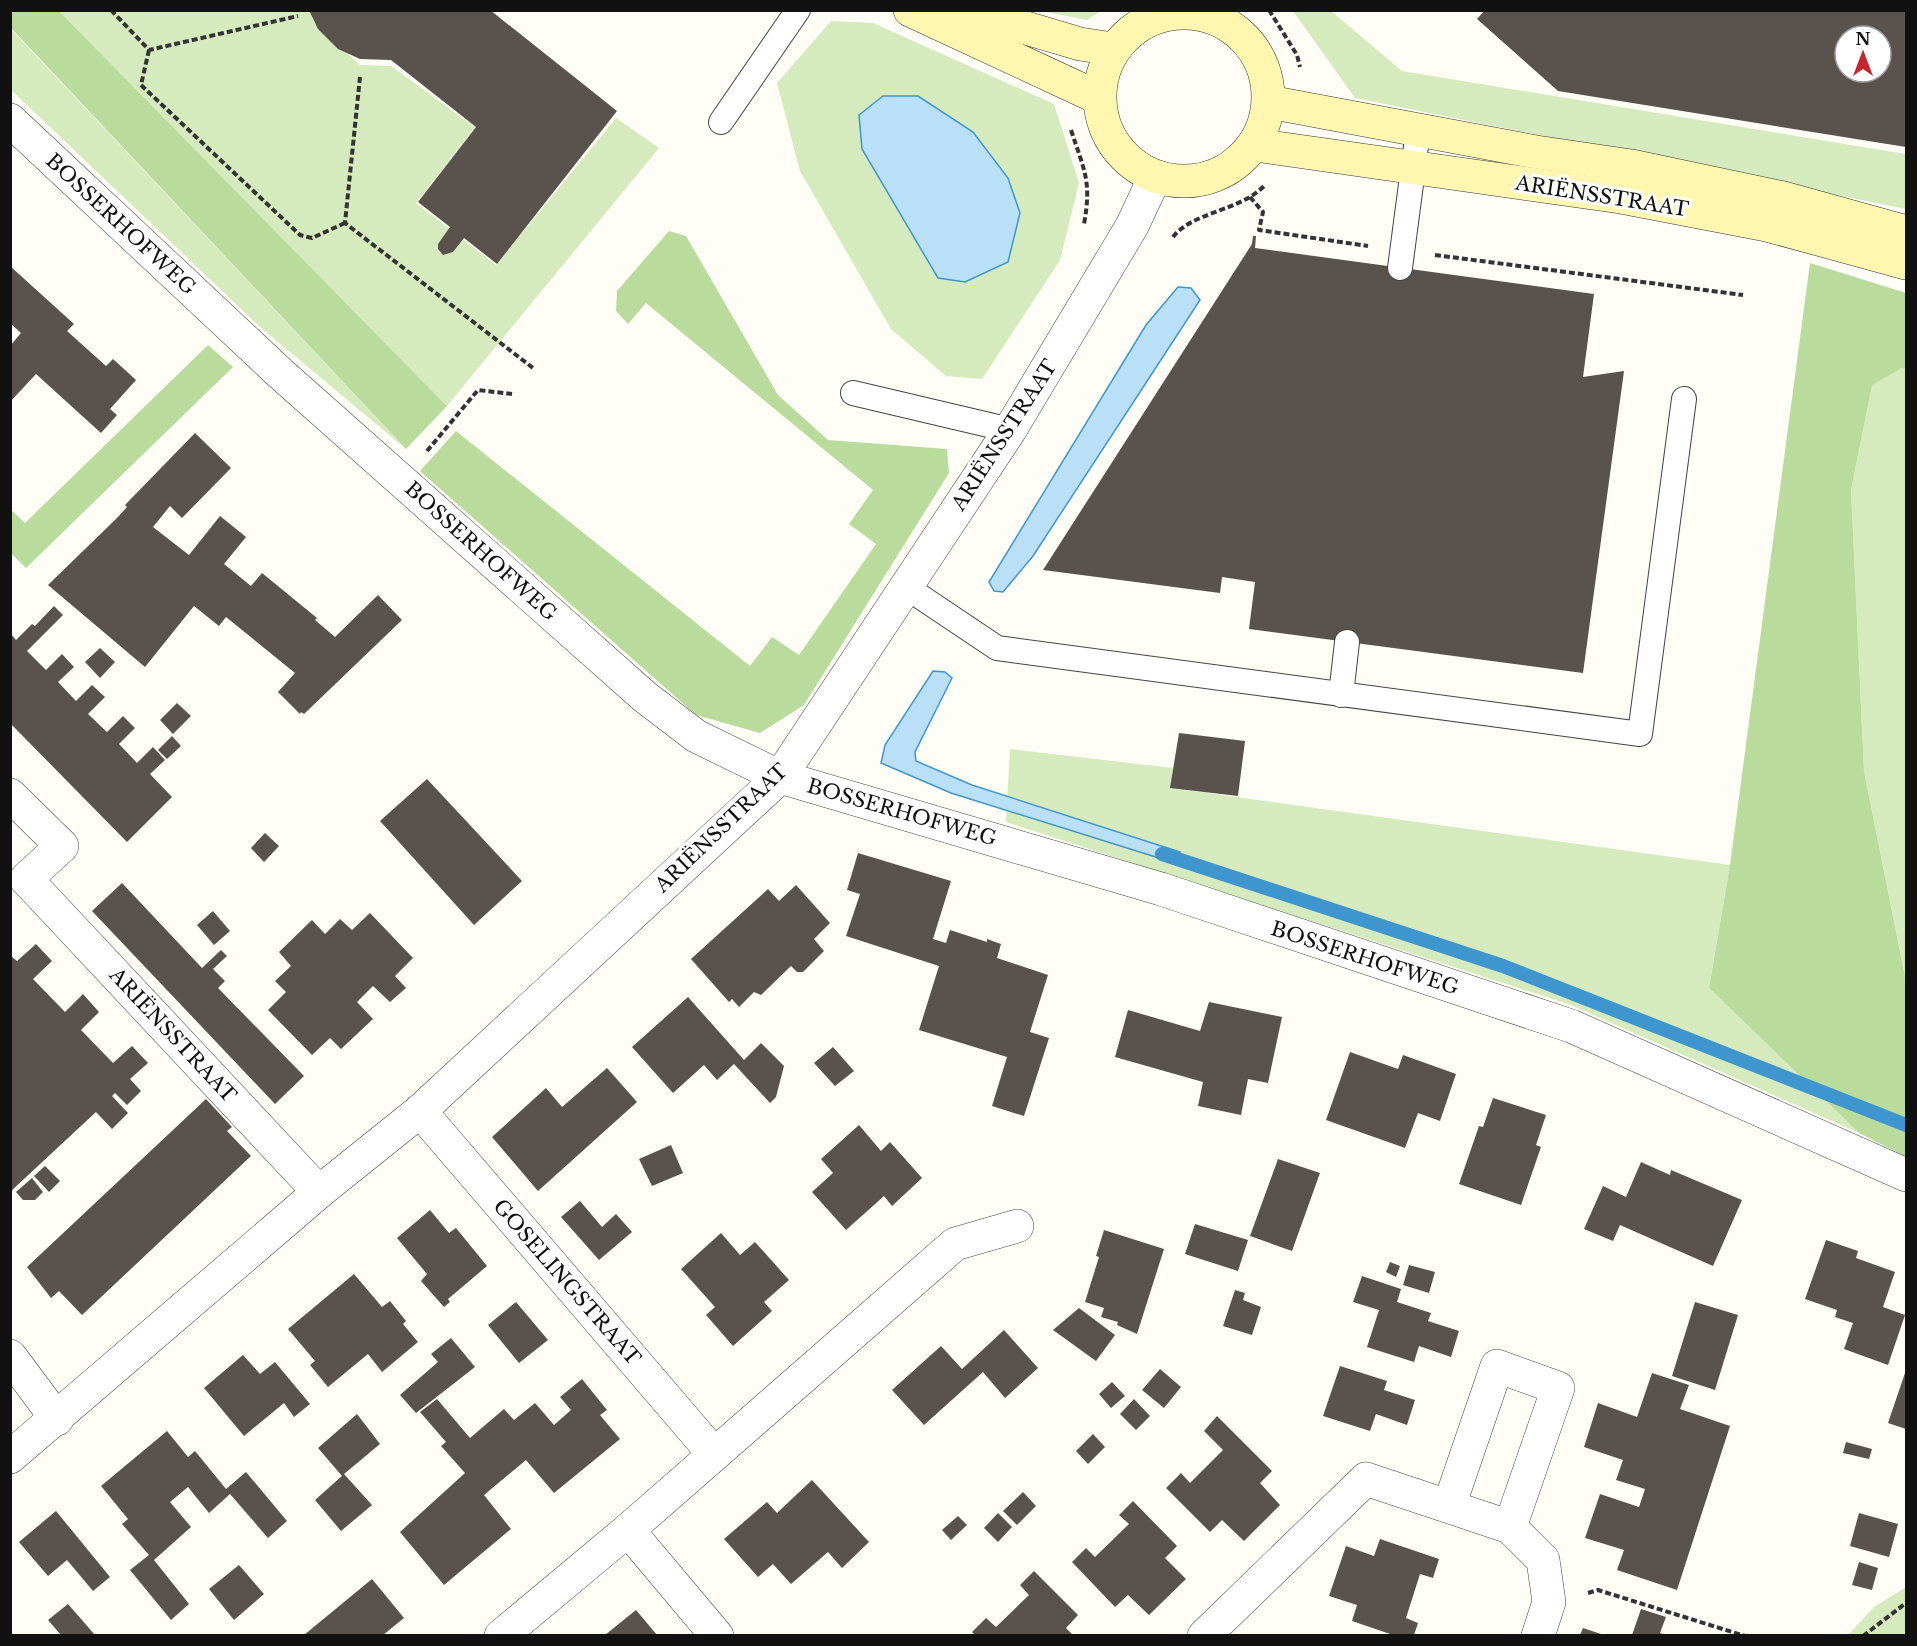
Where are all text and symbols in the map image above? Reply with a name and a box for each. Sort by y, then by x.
north arrow [1833,24,1893,84]
text: N [1855,29,1871,49]
street label: BOSSERHOFWEG [41,148,201,300]
street label: ARIËNSSTRAAT [1513,169,1690,222]
street label: ARIËNSSTRAAT [945,355,1062,516]
street label: BOSSERHOFWEG [400,476,562,626]
street label: ARIËNSSTRAAT [648,758,792,898]
street label: BOSSERHOFWEG [804,773,1000,851]
street label: BOSSERHOFWEG [1268,916,1462,1000]
street label: ARIËNSSTRAAT [104,961,242,1107]
street label: GOSELINGSTRAAT [488,1194,646,1370]

